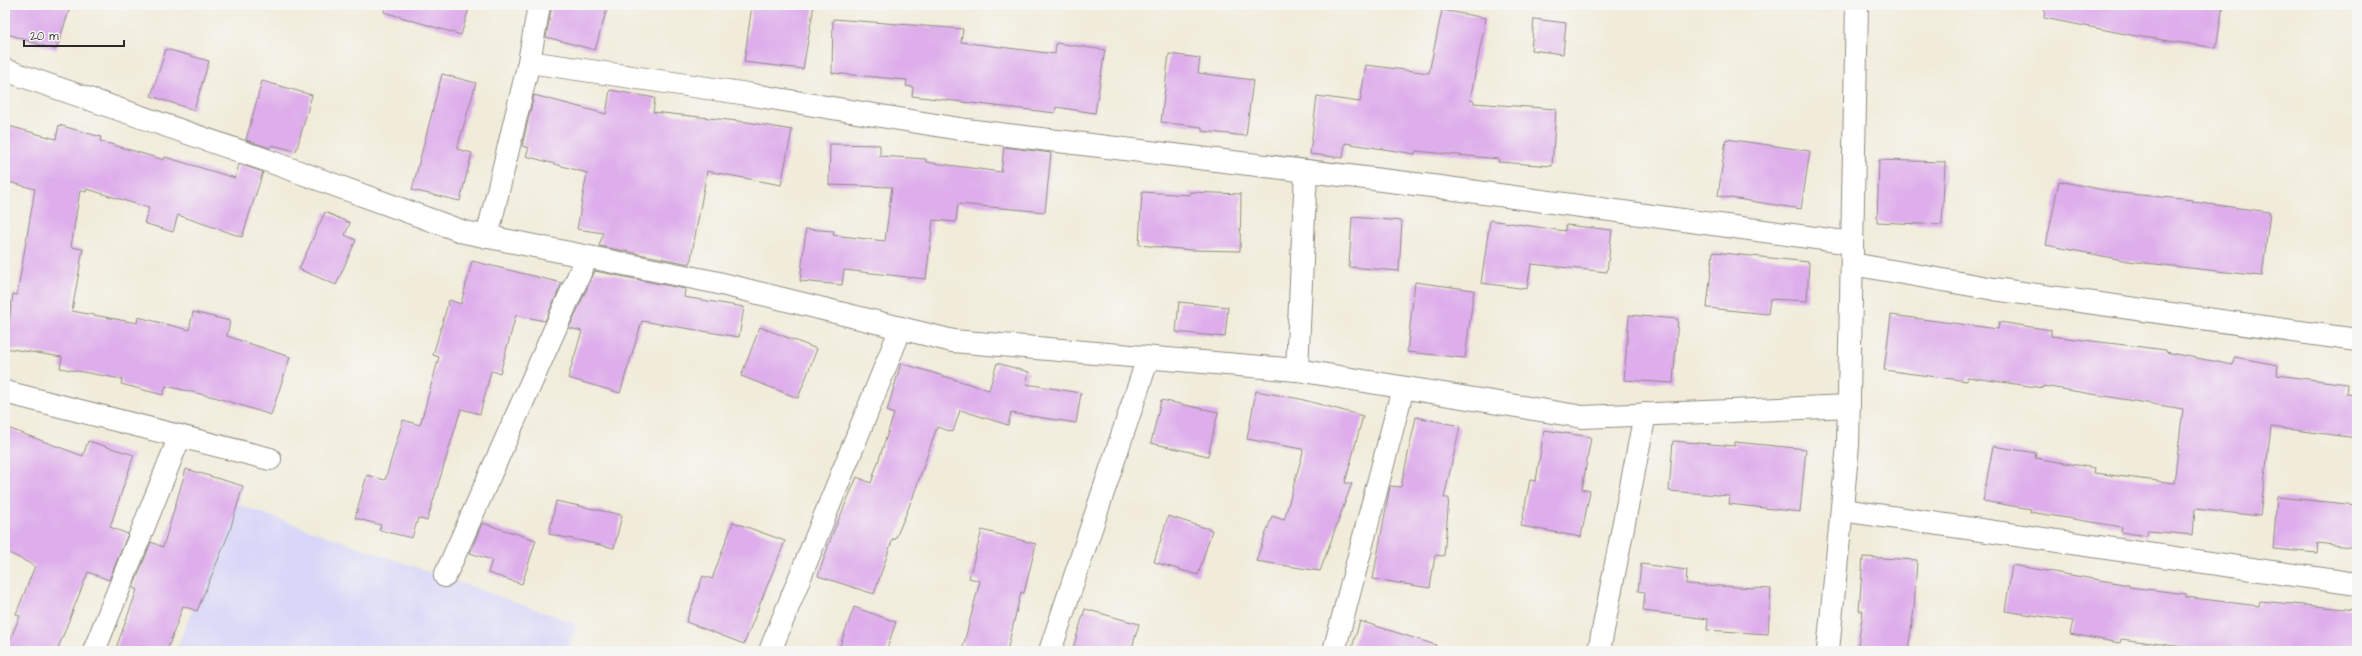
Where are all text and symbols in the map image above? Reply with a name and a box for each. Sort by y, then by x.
scale bar [24,22,124,48]
text: 20 m [30,28,59,45]

